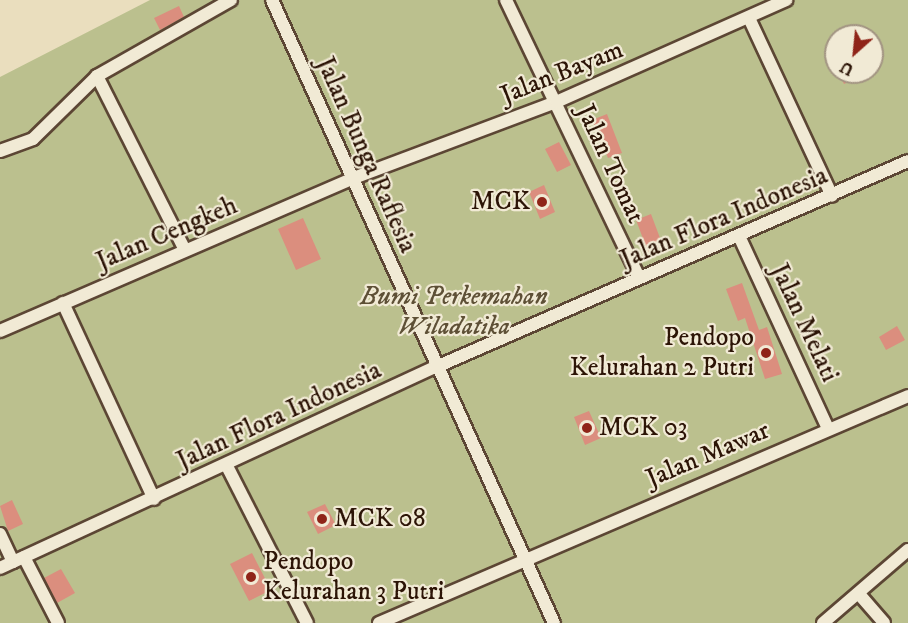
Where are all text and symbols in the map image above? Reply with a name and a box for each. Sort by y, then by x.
north arrow [824,24,884,84]
street label: Jalan Bayam [496,34,628,112]
street label: Jalan Bunga Raflesia [309,52,423,258]
text: U [837,57,857,80]
street label: Jalan Tomat [569,100,651,228]
street label: Jalan Flora Indonesia [616,160,832,276]
place label: MCK [471,186,530,218]
street label: Jalan Cengkeh [92,190,242,278]
marker: MCK [535,195,549,209]
street label: Jalan Melati [763,259,845,387]
park label: Bumi Perkemahan Wiladatika [360,281,548,342]
place label: Pendopo Kelurahan 2 Putri [570,322,754,384]
marker: Pendopo Kelurahan 2 Putri [759,346,773,360]
street label: Jalan Flora Indonesia [172,355,386,477]
place label: MCK 03 [599,412,687,444]
street label: Jalan Mawar [642,415,774,495]
marker: MCK 03 [580,421,594,435]
place label: MCK 08 [334,503,426,535]
marker: MCK 08 [315,512,329,526]
place label: Pendopo Kelurahan 3 Putri [263,546,444,608]
marker: Pendopo Kelurahan 3 Putri [244,570,258,584]

